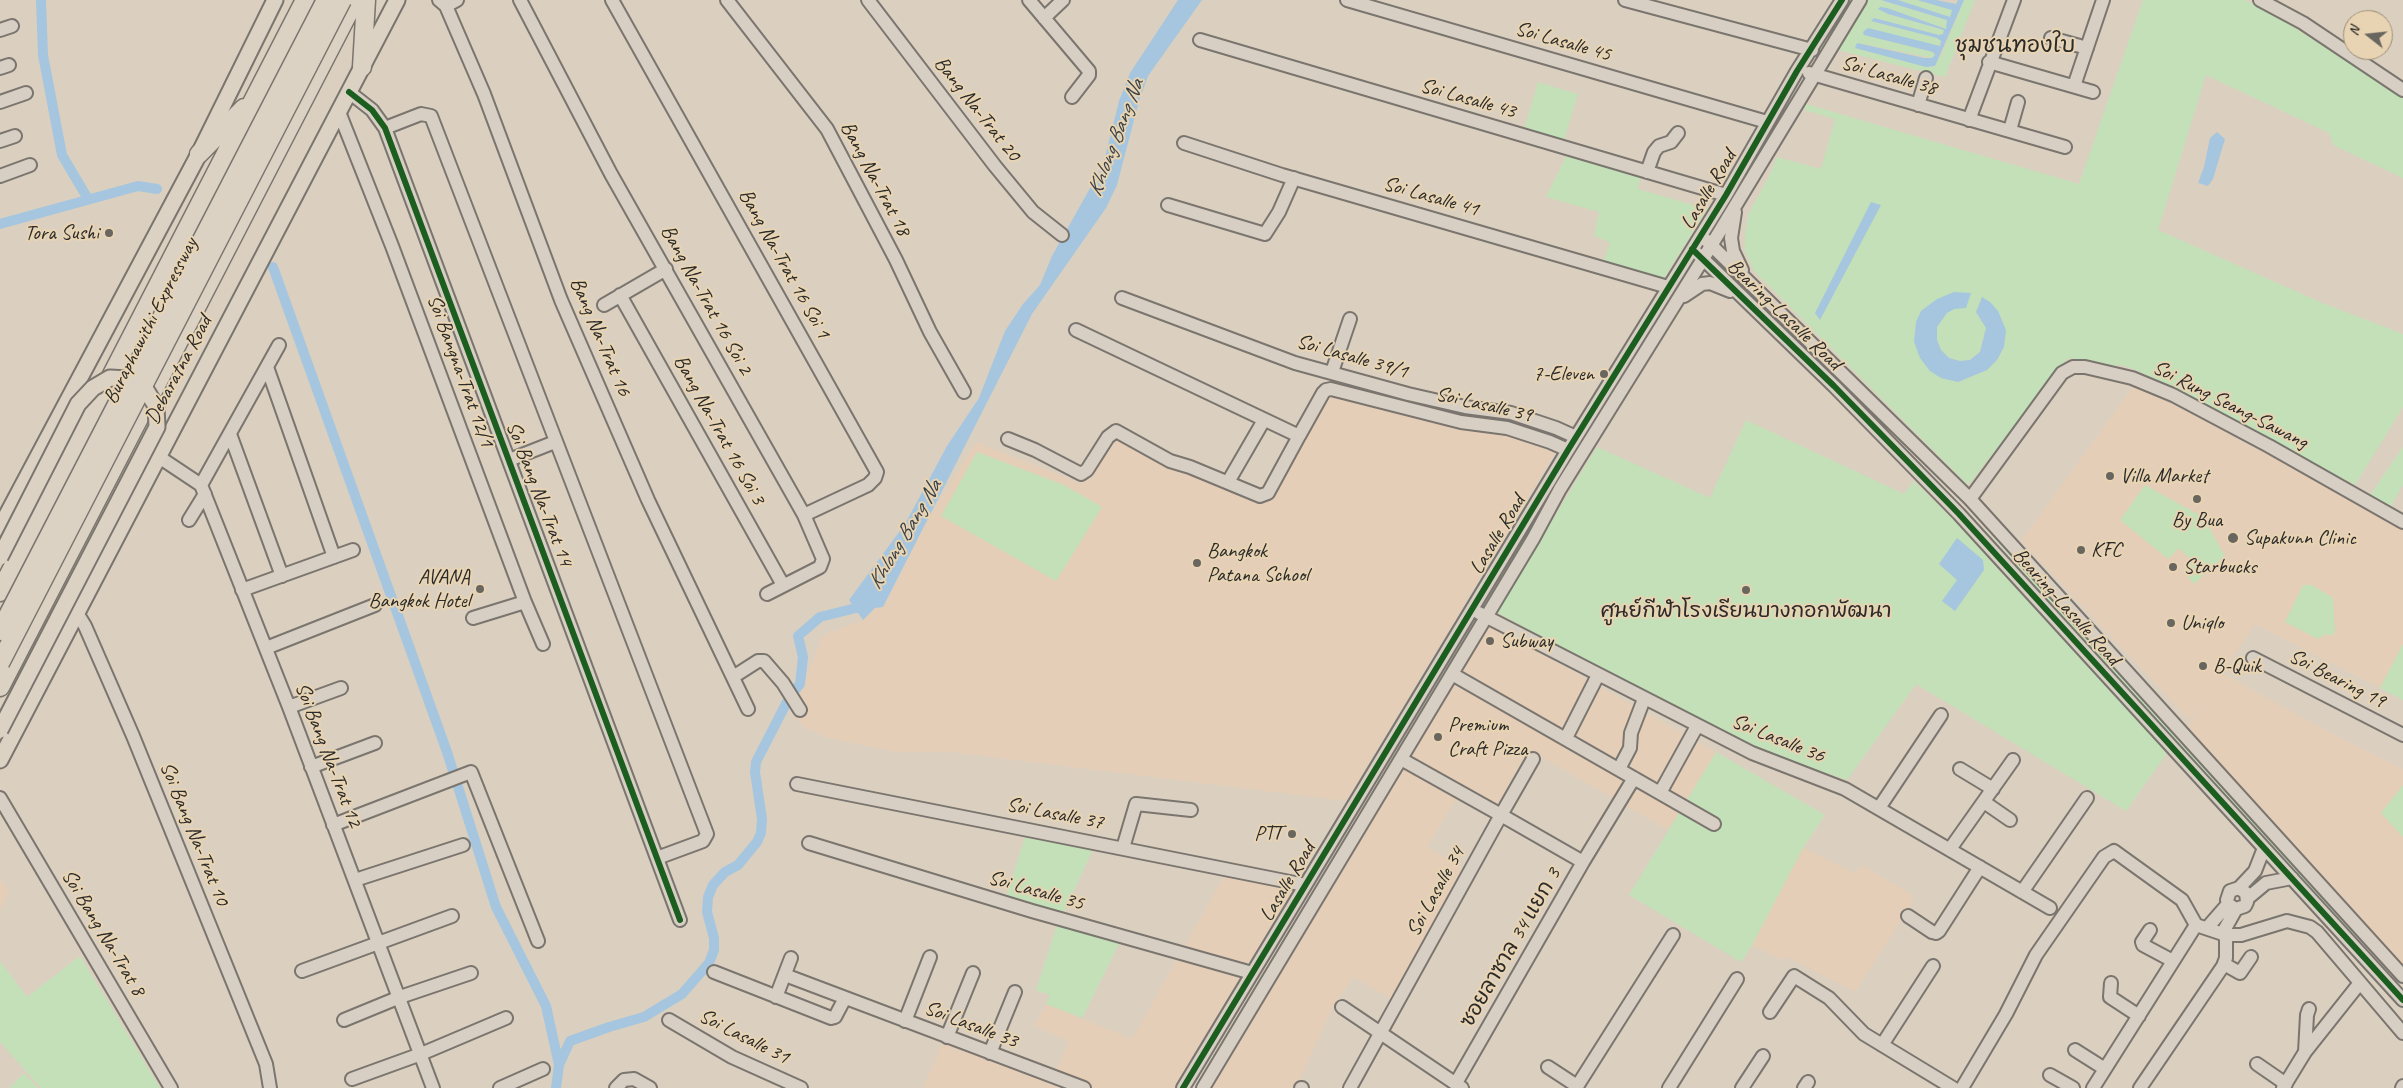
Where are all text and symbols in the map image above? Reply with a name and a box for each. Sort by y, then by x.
north arrow [2343,10,2393,60]
street label: Soi Lasalle 45 [1512,16,1614,68]
text: N [2345,24,2363,38]
district label: ชุมชนทองใบ [1955,33,2075,59]
street label: Soi Lasalle 38 [1838,50,1940,102]
street label: Bang Na-Trat 20 [928,52,1026,166]
street label: Soi Lasalle 43 [1417,73,1519,125]
water label: Khlong Bang Na [1082,76,1150,200]
street label: Bang Na-Trat 18 [834,117,916,241]
street label: Lasalle Road [1676,146,1742,234]
street label: Soi Lasalle 41 [1380,171,1482,223]
street label: Bang Na-Trat 16 Soi 1 [732,185,836,343]
place label: Tora Sushi [25,220,99,246]
street label: Bang Na-Trat 16 Soi 2 [654,221,758,379]
marker: Tora Sushi [103,227,115,239]
street label: Buraphawithi Expressway [98,234,204,408]
street label: Bearing-Lasalle Road [1722,254,1846,376]
street label: Bang Na-Trat 16 [564,274,636,400]
street label: Soi Bangna-Trat 12/1 [421,292,499,450]
street label: Debaratna Road [140,312,218,428]
street label: Soi Lasalle 39/1 [1294,329,1410,385]
street label: Bang Na-Trat 16 Soi 3 [667,351,771,509]
street label: Soi Rung Seang-Sawang [2148,355,2312,455]
place label: 7-Eleven [1533,361,1594,387]
marker: 7-Eleven [1598,368,1610,380]
street label: Soi Lasalle 39 [1433,382,1535,428]
street label: Soi Bang Na-Trat 14 [500,418,578,570]
place label: Villa Market [2120,463,2208,489]
marker: Villa Market [2104,470,2116,482]
water label: Khlong Bang Na [862,476,948,594]
street label: Lasalle Road [1465,491,1531,579]
marker: By Bua [2191,493,2203,505]
place label: By Bua [2172,507,2222,533]
place label: Supakunn Clinic [2244,525,2356,551]
marker: Supakunn Clinic [2226,531,2240,545]
place label: KFC [2091,537,2122,563]
place label: Bangkok Patana School [1207,538,1309,588]
street label: Bearing-Lasalle Road [2007,543,2125,671]
marker: KFC [2075,544,2087,556]
place label: Starbucks [2183,554,2256,580]
marker: Bangkok Patana School [1191,557,1203,569]
marker: Starbucks [2167,561,2179,573]
place label: AVANA Bangkok Hotel [369,564,470,614]
marker: AVANA Bangkok Hotel [474,583,486,595]
marker: ศูนย์กีฬาโรงเรียนบางกอกพัฒนา [1740,584,1752,596]
place label: ศูนย์กีฬาโรงเรียนบางกอกพัฒนา [1600,598,1892,624]
place label: Uniqlo [2181,610,2223,636]
marker: Uniqlo [2165,617,2177,629]
place label: Subway [1500,628,1553,654]
marker: Subway [1484,635,1496,647]
street label: Soi Bearing 19 [2285,644,2389,714]
place label: B-Quik [2213,653,2261,679]
marker: B-Quik [2197,660,2209,672]
street label: Soi Bang Na-Trat 12 [289,679,367,831]
street label: Soi Lasalle 36 [1728,709,1828,769]
place label: Premium Craft Pizza [1448,712,1527,762]
marker: Premium Craft Pizza [1432,731,1444,743]
street label: Soi Bang Na-Trat 10 [154,759,234,909]
street label: Soi Lasalle 37 [1004,792,1106,836]
place label: PTT [1254,821,1282,847]
marker: PTT [1286,828,1298,840]
street label: Lasalle Road [1255,838,1321,926]
street label: Soi Lasalle 34 [1401,843,1471,941]
street label: ซอยลาซาล 34 แยก 3 [1455,864,1567,1032]
street label: Soi Bang Na-Trat 8 [55,865,151,1001]
street label: Soi Lasalle 35 [985,865,1087,917]
street label: Soi Lasalle 33 [921,996,1021,1054]
street label: Soi Lasalle 31 [695,1004,793,1070]

